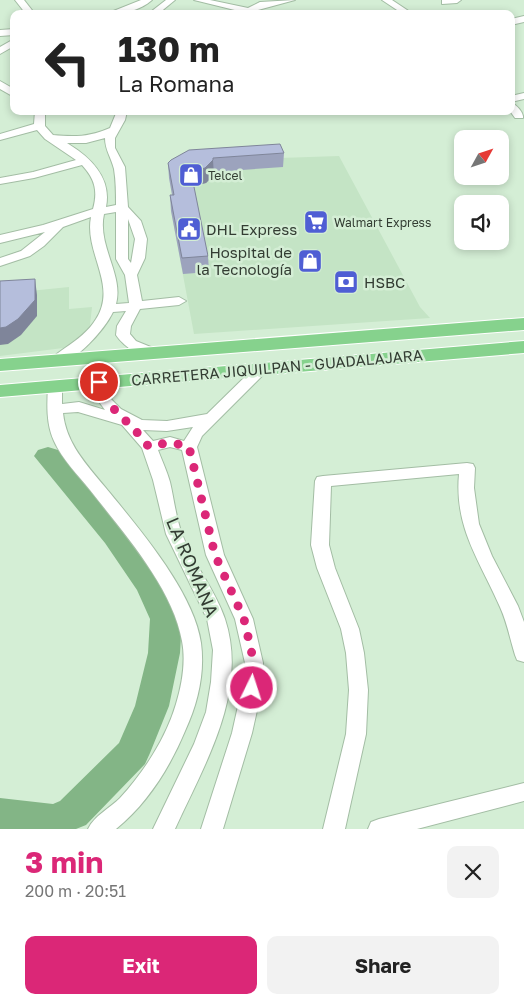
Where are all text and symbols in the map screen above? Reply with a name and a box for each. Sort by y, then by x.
text: 130 m [118,28,220,70]
icon: left [35,30,100,95]
text: La Romana [118,70,235,97]
north arrow [454,130,509,185]
map controls [454,130,509,250]
shop icon: Telcel [178,162,204,188]
place label: Telcel [208,168,243,183]
button: sound [454,195,509,250]
supermarket icon: Walmart Express [303,209,329,235]
place label: Walmart Express [334,215,431,230]
public building icon: DHL Express [176,216,202,242]
place label: DHL Express [206,220,297,238]
place label: Hospital de la Tecnología [197,243,292,278]
shop icon: Hospital de la Tecnología [297,248,323,274]
bank icon: HSBC [333,269,359,295]
place label: HSBC [364,273,405,291]
street label: CARRETERA JIQUILPAN - GUADALAJARA [131,345,423,389]
pin [78,361,120,403]
icon: arrive [85,368,113,396]
street label: LA ROMANA [162,514,224,620]
position arrow [225,661,277,713]
text: 3 min [25,844,103,880]
button: close [447,846,499,898]
text: 200 m · 20:51 [25,881,126,901]
button: Exit [25,936,257,994]
button: Share [267,936,499,994]

